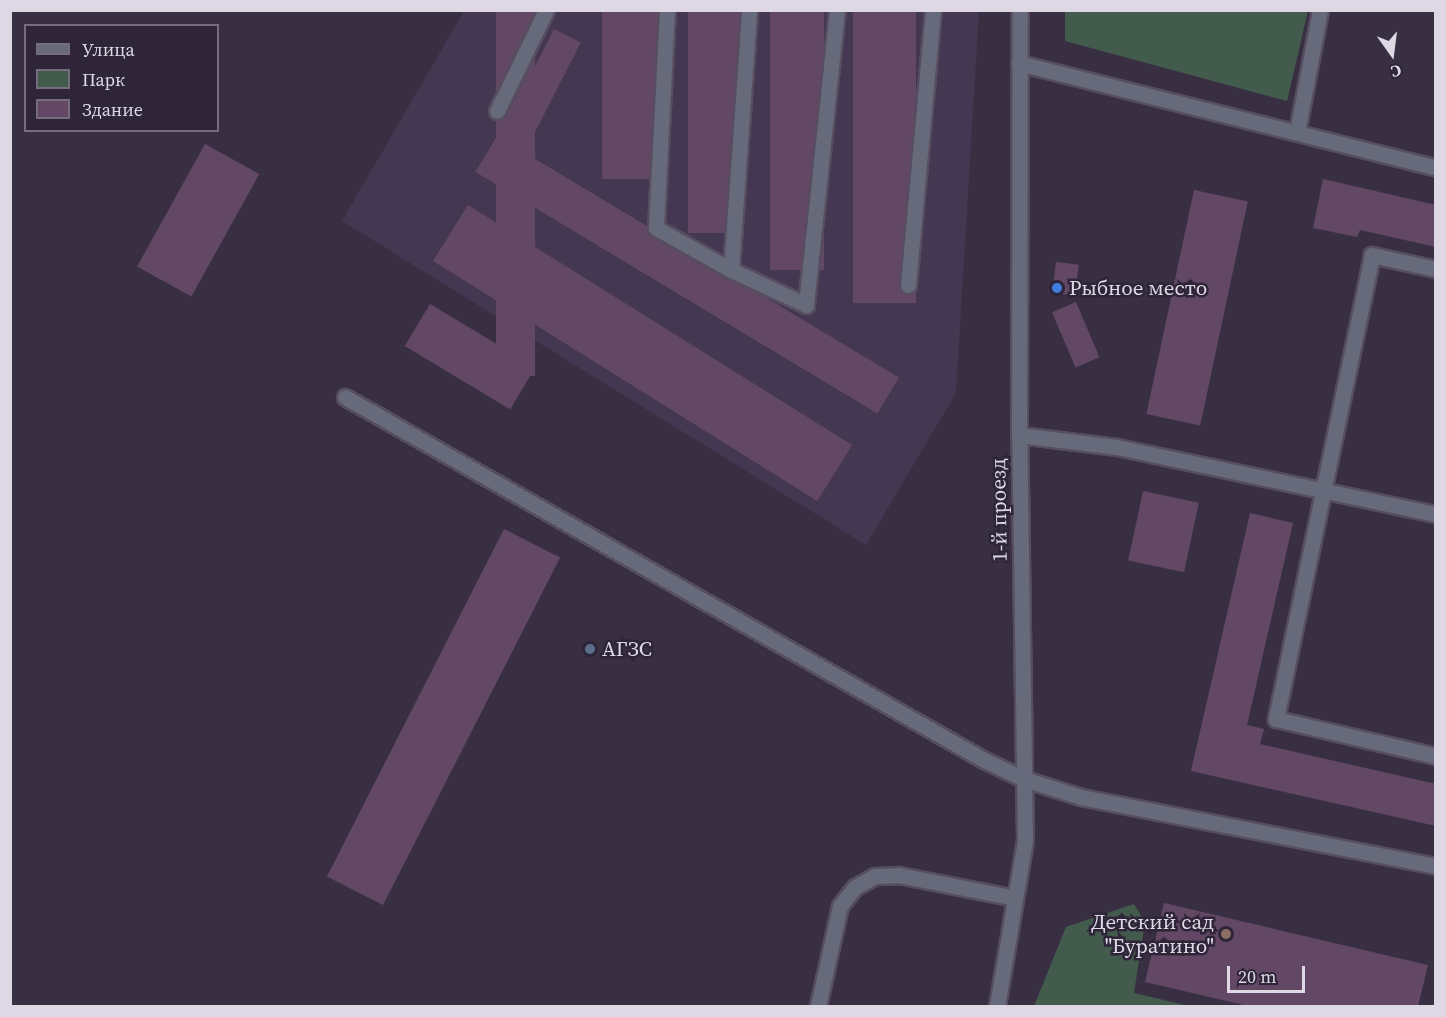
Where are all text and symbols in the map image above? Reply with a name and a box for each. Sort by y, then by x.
legend [24,24,219,132]
north arrow [1362,24,1422,84]
text: Улица [82,37,135,62]
text: С [1389,60,1404,83]
text: Парк [82,67,125,92]
text: Здание [82,97,143,122]
place label: Рыбное место [1069,275,1207,301]
marker: Рыбное место [1050,281,1064,295]
street label: 1-й проезд [985,458,1013,562]
place label: АГЗС [602,636,652,662]
marker: АГЗС [583,642,597,656]
place label: Детский сад "Буратино" [1091,909,1214,959]
marker: Детский сад "Буратино" [1219,927,1233,941]
scale bar [1230,954,1308,992]
text: 20 m [1238,964,1276,989]

